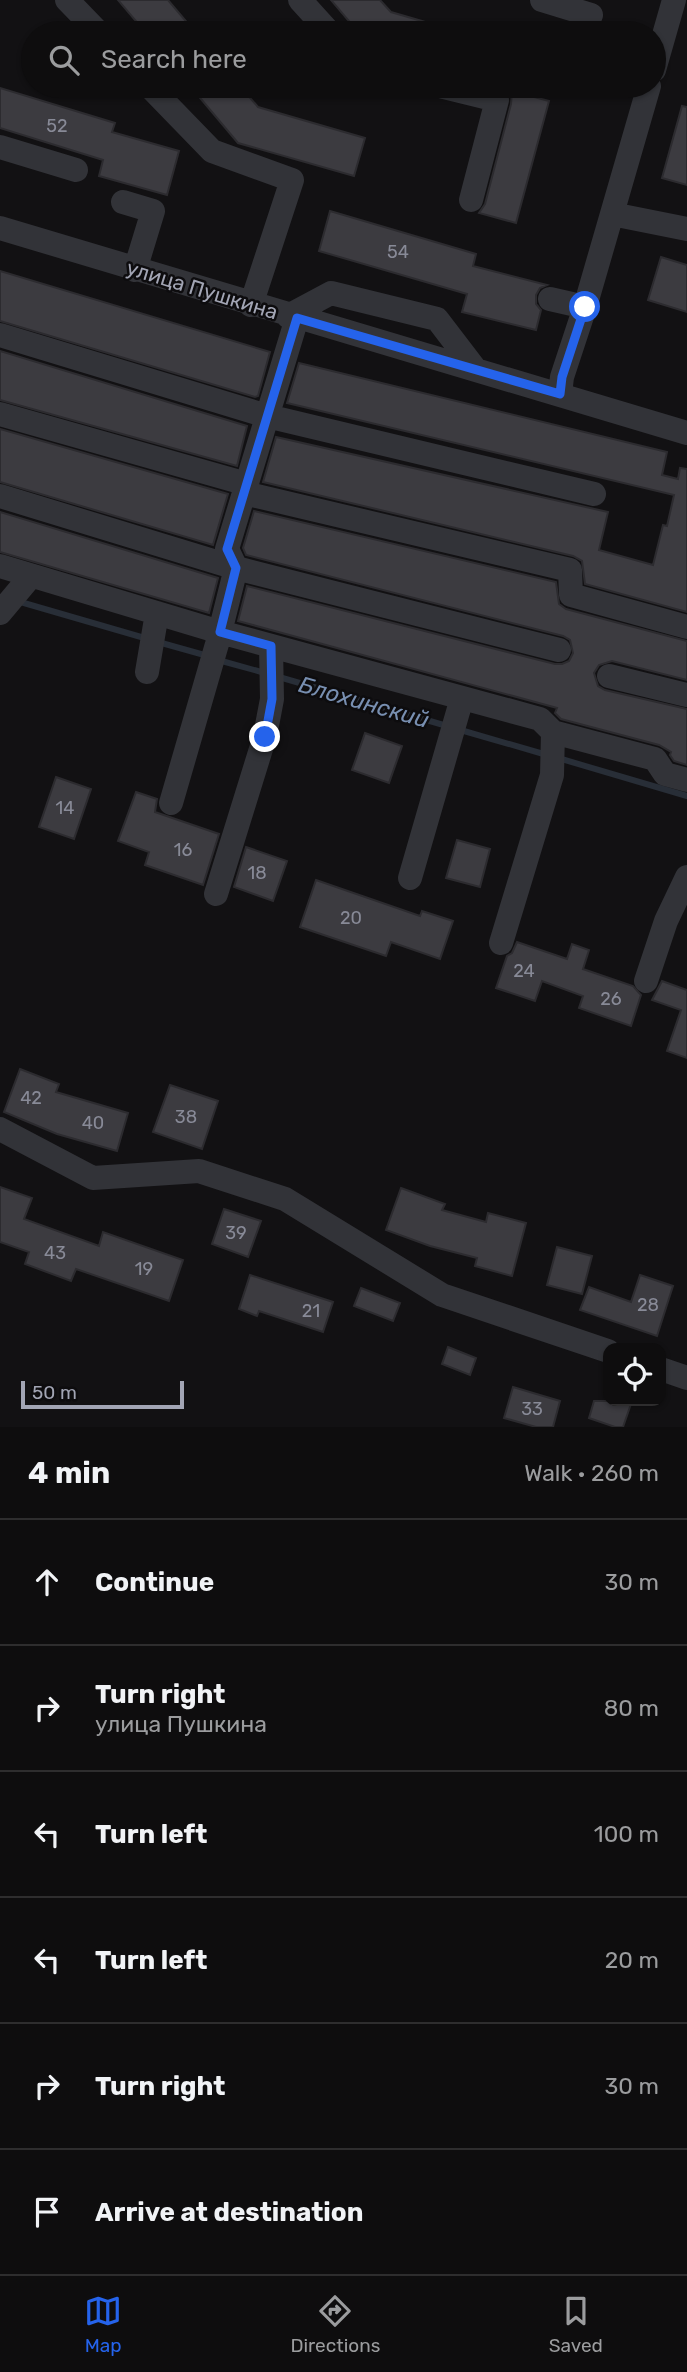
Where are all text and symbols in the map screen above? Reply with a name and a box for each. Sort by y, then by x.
search box [21,21,666,98]
icon: search [45,41,83,79]
text: Search here [101,44,247,75]
house number: 52 [46,115,68,137]
house number: 54 [387,241,409,263]
street label: улица Пушкина [123,255,281,324]
route start [569,291,600,322]
water label: Блохинский [296,670,432,734]
route end [249,721,280,752]
house number: 14 [56,797,74,819]
house number: 16 [174,839,192,861]
house number: 18 [247,862,267,884]
house number: 20 [340,907,362,929]
house number: 24 [513,960,535,982]
house number: 26 [600,988,622,1010]
house number: 42 [20,1087,42,1109]
house number: 38 [175,1106,197,1128]
house number: 40 [82,1112,104,1134]
house number: 39 [225,1222,247,1244]
house number: 43 [44,1242,66,1264]
house number: 19 [135,1258,153,1280]
house number: 28 [637,1294,659,1316]
house number: 21 [302,1300,320,1322]
map controls [603,1343,666,1406]
button: locate [603,1343,666,1406]
scale bar [21,1378,184,1410]
text: 50 m [32,1381,77,1404]
house number: 33 [521,1398,543,1420]
text: 4 min [28,1455,110,1491]
text: Walk · 260 m [524,1459,659,1487]
icon: ahead [28,1563,66,1601]
text: Continue [95,1567,214,1598]
text: 30 m [604,1568,659,1596]
text: Turn right [95,1679,225,1710]
icon: right [28,1689,66,1727]
text: 80 m [604,1694,659,1722]
text: улица Пушкина [95,1710,267,1738]
icon: left [28,1815,66,1853]
text: Turn left [95,1819,207,1850]
text: 100 m [594,1820,659,1848]
icon: left [28,1941,66,1979]
text: Turn left [95,1945,207,1976]
text: 20 m [605,1946,659,1974]
icon: right [28,2067,66,2105]
text: Turn right [95,2071,225,2102]
text: 30 m [604,2072,659,2100]
icon: arrive [28,2193,66,2231]
text: Arrive at destination [95,2197,363,2228]
tab: Map [84,2292,122,2357]
tab: Directions [290,2292,380,2357]
tab: Saved [549,2292,603,2357]

